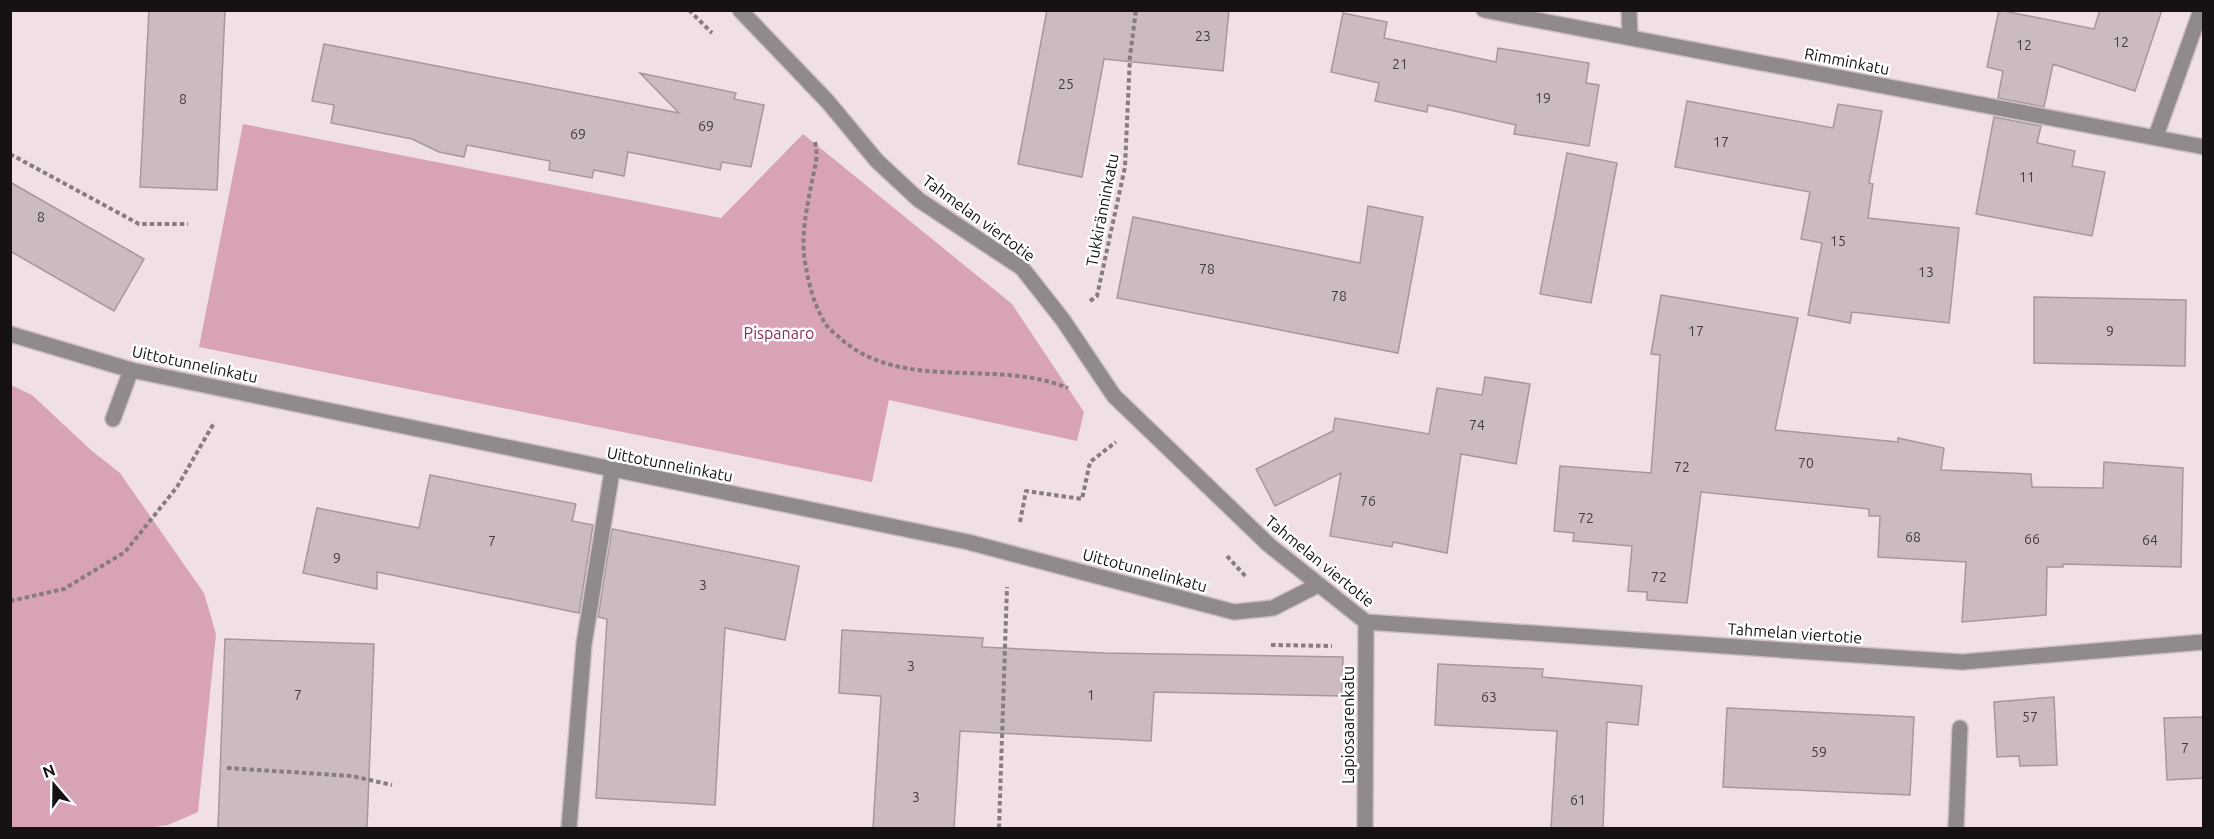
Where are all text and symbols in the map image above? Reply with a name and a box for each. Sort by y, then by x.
house number: 23 [1195,28,1211,44]
house number: 12 [2113,34,2129,50]
house number: 12 [2016,37,2032,53]
street label: Rimminkatu [1803,44,1891,78]
house number: 21 [1392,56,1408,72]
house number: 25 [1058,76,1074,92]
house number: 19 [1535,90,1551,106]
house number: 8 [179,91,187,107]
house number: 69 [698,118,714,134]
house number: 69 [570,126,586,142]
house number: 17 [1713,134,1729,150]
street label: Tukkiränninkatu [1082,152,1122,268]
house number: 11 [2019,169,2035,185]
street label: Tahmelan viertotie [919,171,1039,265]
house number: 8 [37,209,45,225]
house number: 15 [1830,233,1846,249]
house number: 78 [1199,261,1215,277]
house number: 13 [1918,264,1934,280]
house number: 78 [1331,288,1347,304]
house number: 17 [1688,323,1704,339]
house number: 9 [2106,323,2114,339]
park label: Pispanaro [744,324,814,342]
street label: Uittotunnelinkatu [130,342,260,386]
house number: 74 [1469,417,1485,433]
street label: Uittotunnelinkatu [605,443,735,485]
house number: 70 [1798,455,1814,471]
house number: 72 [1674,459,1690,475]
house number: 76 [1360,493,1376,509]
house number: 72 [1578,510,1594,526]
street label: Tahmelan viertotie [1262,512,1378,610]
house number: 68 [1905,529,1921,545]
house number: 66 [2024,531,2040,547]
house number: 64 [2142,532,2158,548]
house number: 7 [488,533,496,549]
street label: Uittotunnelinkatu [1081,545,1209,595]
house number: 9 [333,550,341,566]
house number: 72 [1651,569,1667,585]
house number: 3 [699,577,707,593]
street label: Tahmelan viertotie [1727,619,1863,647]
house number: 3 [907,658,915,674]
street label: Lapiosaarenkatu [1339,666,1357,784]
house number: 7 [294,687,302,703]
house number: 1 [1087,687,1095,703]
house number: 63 [1481,689,1497,705]
house number: 57 [2022,709,2038,725]
house number: 7 [2181,740,2189,756]
house number: 59 [1811,744,1827,760]
north arrow [24,755,84,815]
text: N [40,760,58,781]
house number: 3 [912,789,920,805]
house number: 61 [1570,792,1586,808]

